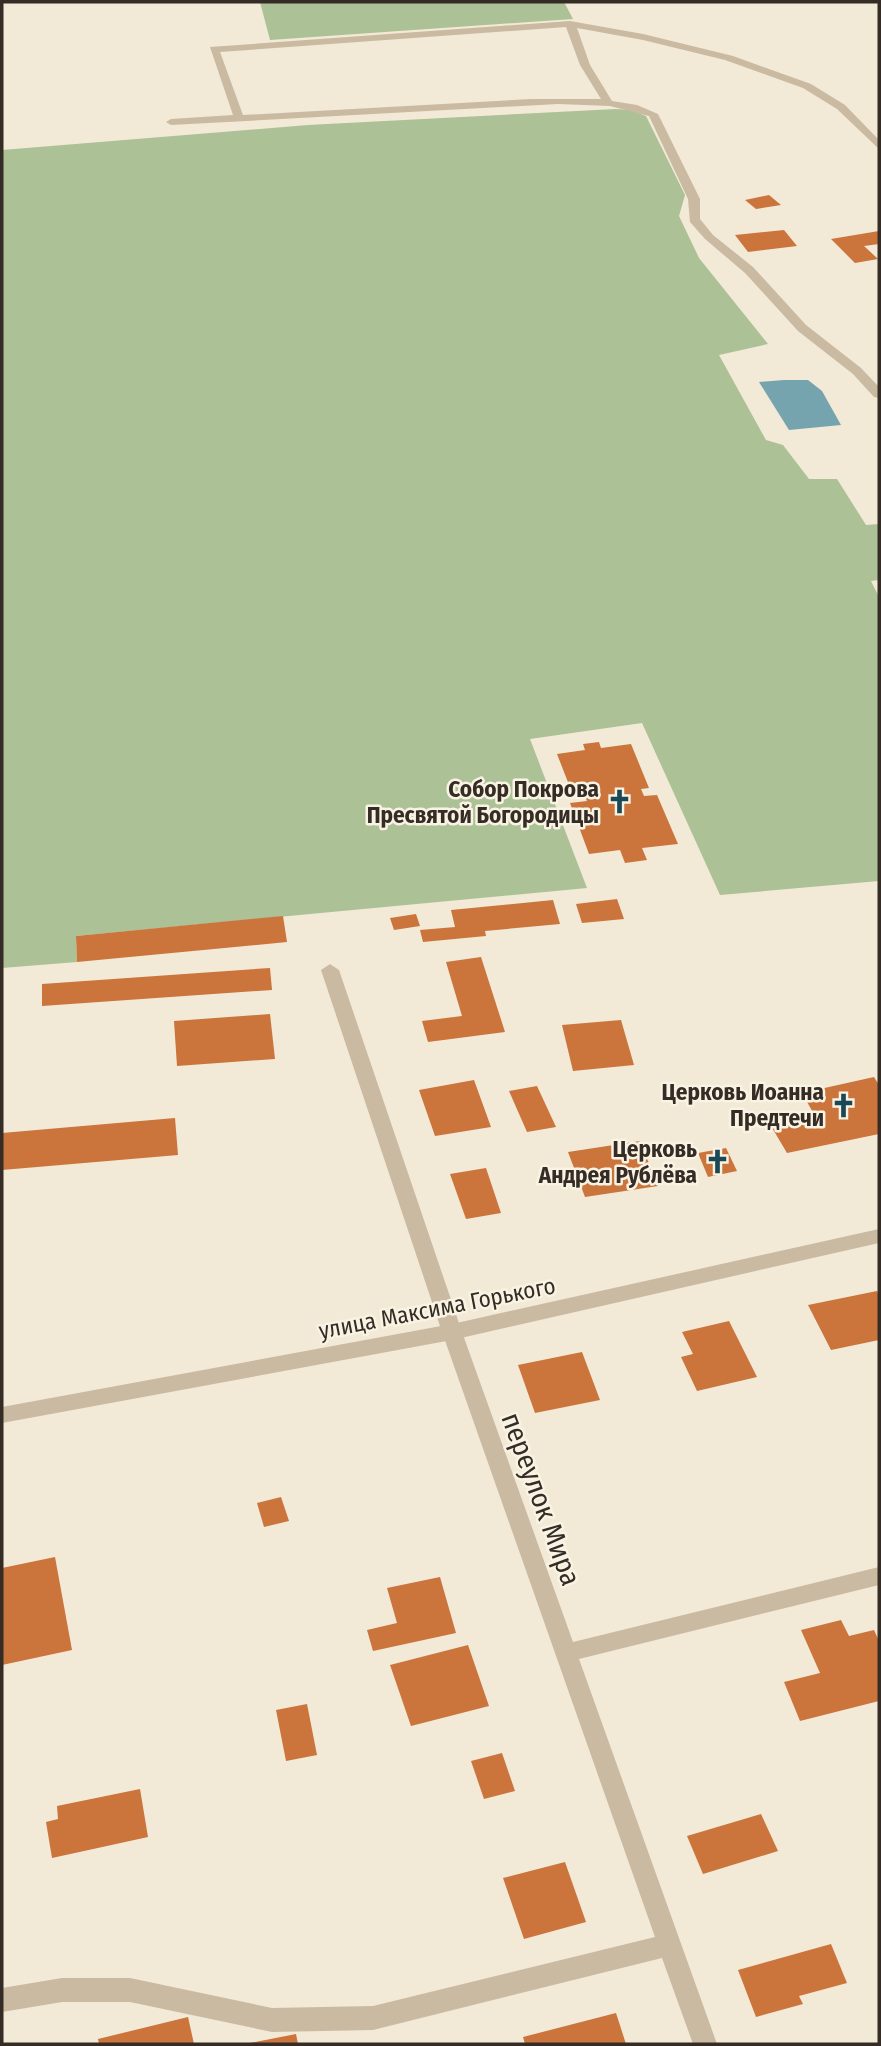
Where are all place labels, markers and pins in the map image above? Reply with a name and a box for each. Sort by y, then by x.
place label: Собор Покрова Пресвятой Богородицы [367,775,599,829]
church icon: Собор Покрова Пресвятой Богородицы [605,788,633,816]
place label: Церковь Иоанна Предтечи [662,1078,824,1132]
church icon: Церковь Иоанна Предтечи [830,1091,858,1119]
place label: Церковь Андрея Рублёва [538,1135,697,1189]
church icon: Церковь Андрея Рублёва [703,1148,731,1176]

